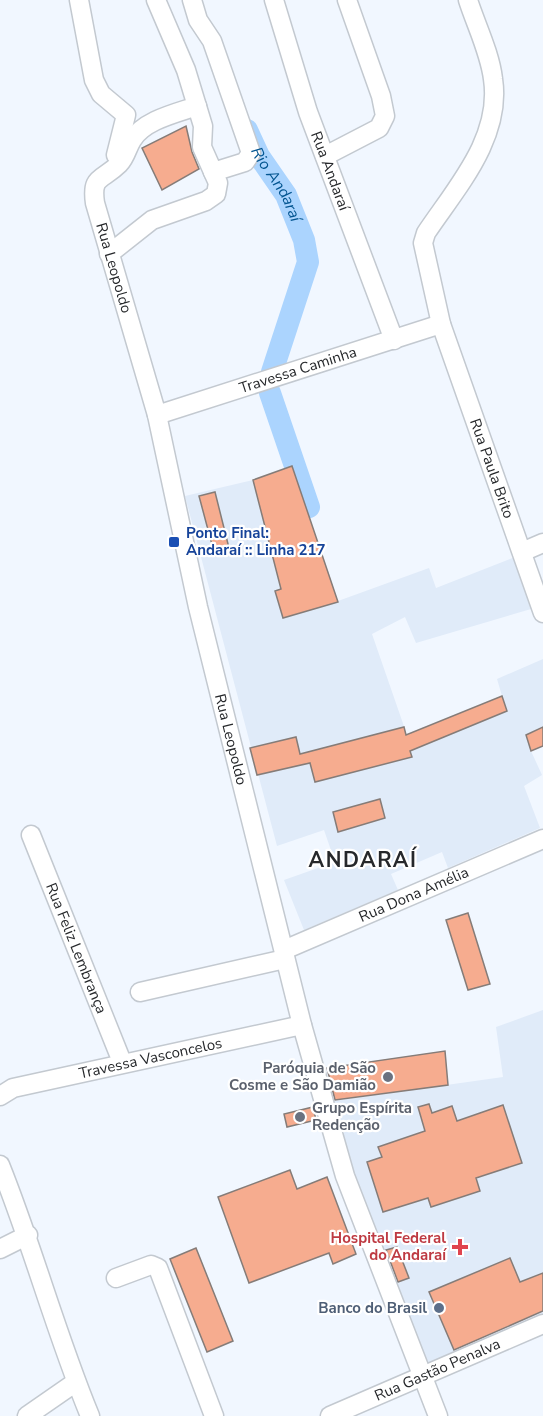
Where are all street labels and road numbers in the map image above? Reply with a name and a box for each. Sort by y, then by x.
street label: Rua Andaraí [306,128,355,215]
street label: Rua Leopoldo [91,220,137,315]
street label: Travessa Caminha [237,342,359,398]
street label: Rua Paula Brito [465,416,519,521]
street label: Rua Leopoldo [210,692,252,787]
street label: Rua Dona Amélia [356,862,472,927]
street label: Rua Feliz Lembrança [41,880,112,1017]
street label: Travessa Vasconcelos [77,1033,224,1083]
street label: Rua Gastão Penalva [371,1334,503,1406]

